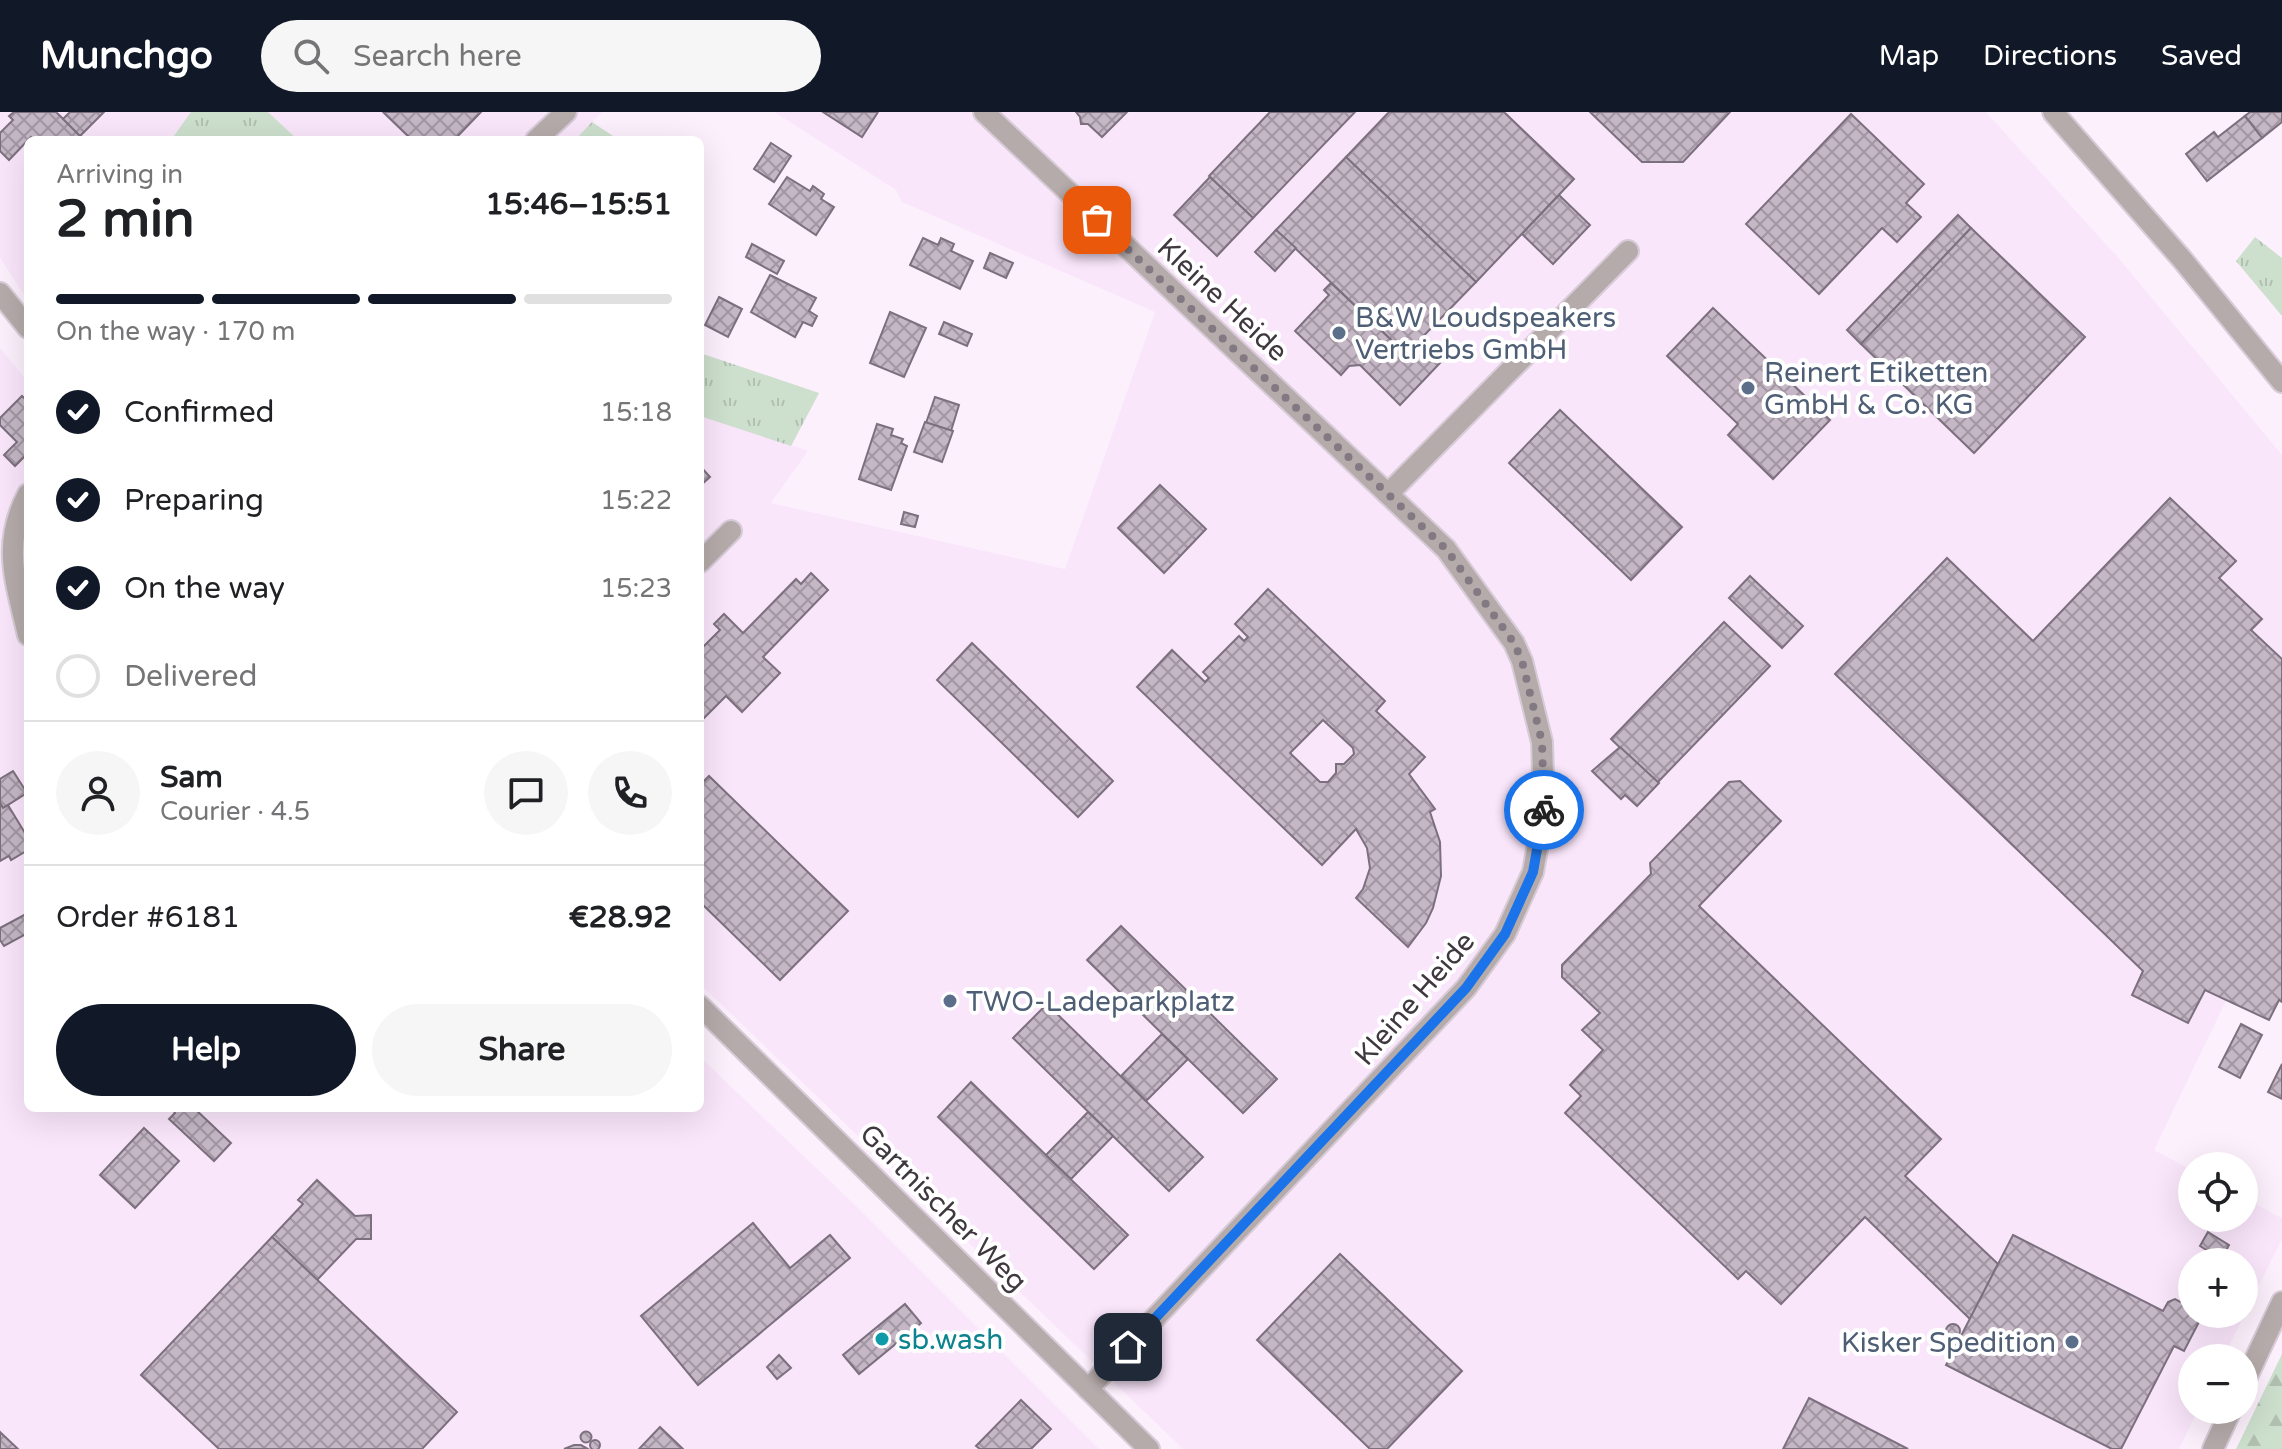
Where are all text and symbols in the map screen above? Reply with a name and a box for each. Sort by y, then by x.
search box [261,20,821,92]
text: Munchgo [40,33,213,79]
icon: search [289,34,333,78]
text: Search here [353,38,522,75]
text: Map [1879,39,1939,73]
text: Directions [1983,39,2117,73]
text: Saved [2161,39,2242,73]
text: Arriving in [56,159,183,190]
text: 15:46–15:51 [485,186,672,223]
pin [1063,186,1131,254]
text: 2 min [56,188,195,251]
icon: bag [1075,198,1119,242]
street label: Kleine Heide [1150,231,1295,369]
place label: B&W Loudspeakers Vertriebs GmbH [1355,301,1616,367]
text: On the way · 170 m [56,316,295,347]
marker: B&W Loudspeakers Vertriebs GmbH [1330,324,1348,342]
place label: Reinert Etiketten GmbH & Co. KG [1764,356,1988,422]
marker: Reinert Etiketten GmbH & Co. KG [1739,379,1757,397]
icon: check [56,390,100,434]
text: Confirmed [124,394,275,431]
text: 15:18 [600,397,672,428]
icon: check [56,478,100,522]
text: Preparing [124,482,264,519]
text: 15:22 [600,485,672,516]
icon: check [56,566,100,610]
text: On the way [124,570,285,607]
text: 15:23 [600,573,672,604]
text: Delivered [124,658,258,695]
button: person [56,751,140,835]
button: chat [484,751,568,835]
button: phone [588,751,672,835]
text: Sam [160,759,223,796]
courier [1504,770,1584,850]
icon: bike [1522,788,1566,832]
text: Courier · 4.5 [160,796,310,827]
text: Order #6181 [56,899,240,936]
text: €28.92 [568,899,672,936]
street label: Kleine Heide [1348,925,1482,1072]
place label: TWO-Ladeparkplatz [966,985,1235,1019]
marker: TWO-Ladeparkplatz [941,992,959,1010]
button: Help [56,1004,356,1096]
button: Share [372,1004,672,1096]
street label: Gartnischer Weg [853,1117,1034,1298]
map controls [2178,1152,2258,1424]
button: locate [2178,1152,2258,1232]
button: + [2178,1248,2258,1328]
pin [1094,1313,1162,1381]
place label: sb.wash [898,1323,1003,1357]
icon: home [1106,1325,1150,1369]
place label: Kisker Spedition [1841,1326,2056,1360]
marker: sb.wash [873,1330,891,1348]
marker: Kisker Spedition [2063,1333,2081,1351]
button: − [2178,1344,2258,1424]

